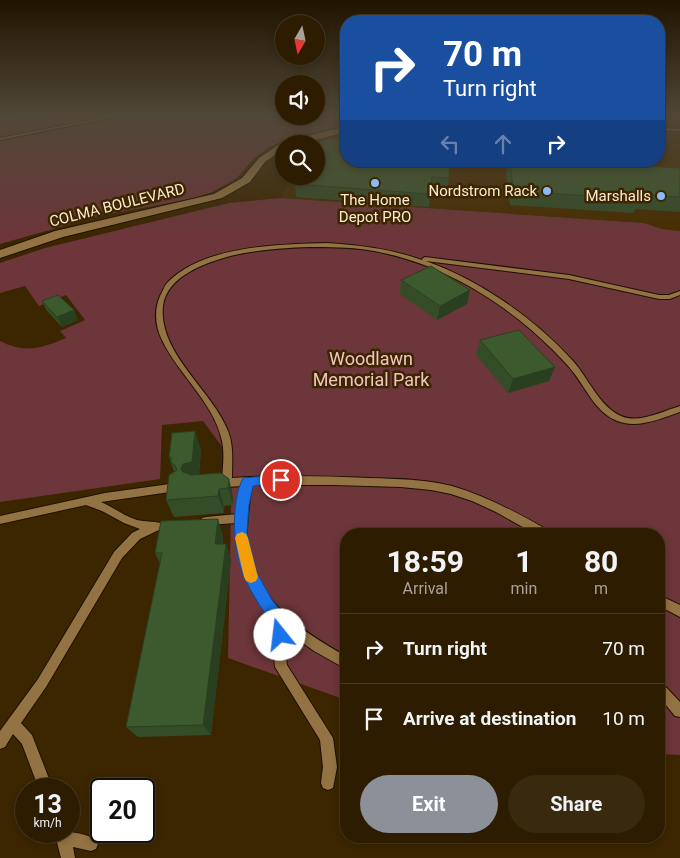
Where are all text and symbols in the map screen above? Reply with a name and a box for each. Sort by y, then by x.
north arrow [275,15,325,65]
map controls [275,15,325,185]
text: 70 m [443,34,522,75]
icon: right [360,35,425,100]
button: sound [275,75,325,125]
text: Turn right [443,76,537,101]
icon: left [436,130,464,158]
icon: ahead [489,130,517,158]
icon: right [542,130,570,158]
button: search [275,135,325,185]
marker: The Home Depot PRO [369,177,381,189]
street label: COLMA BOULEVARD [48,179,186,231]
place label: Nordstrom Rack [428,182,537,200]
marker: Nordstrom Rack [541,185,553,197]
place label: Marshalls [585,187,651,205]
marker: Marshalls [655,190,667,202]
place label: The Home Depot PRO [339,191,411,226]
park label: Woodlawn Memorial Park [313,348,430,390]
pin [260,459,302,501]
icon: arrive [267,466,295,494]
text: 18:59 [387,544,464,579]
text: 1 [515,544,533,579]
text: 80 [584,544,618,579]
text: Arrival [403,579,448,598]
text: min [511,579,537,598]
text: m [594,579,608,598]
position arrow [253,608,305,660]
icon: right [360,635,388,663]
text: Turn right [403,637,487,660]
text: 70 m [602,637,645,660]
icon: arrive [360,705,388,733]
text: Arrive at destination [403,707,576,730]
text: 10 m [602,707,645,730]
button: Exit [360,775,498,833]
button: Share [508,775,645,833]
speed limit sign: 20 [90,778,155,843]
text: 13 [33,790,62,819]
text: km/h [33,816,62,830]

